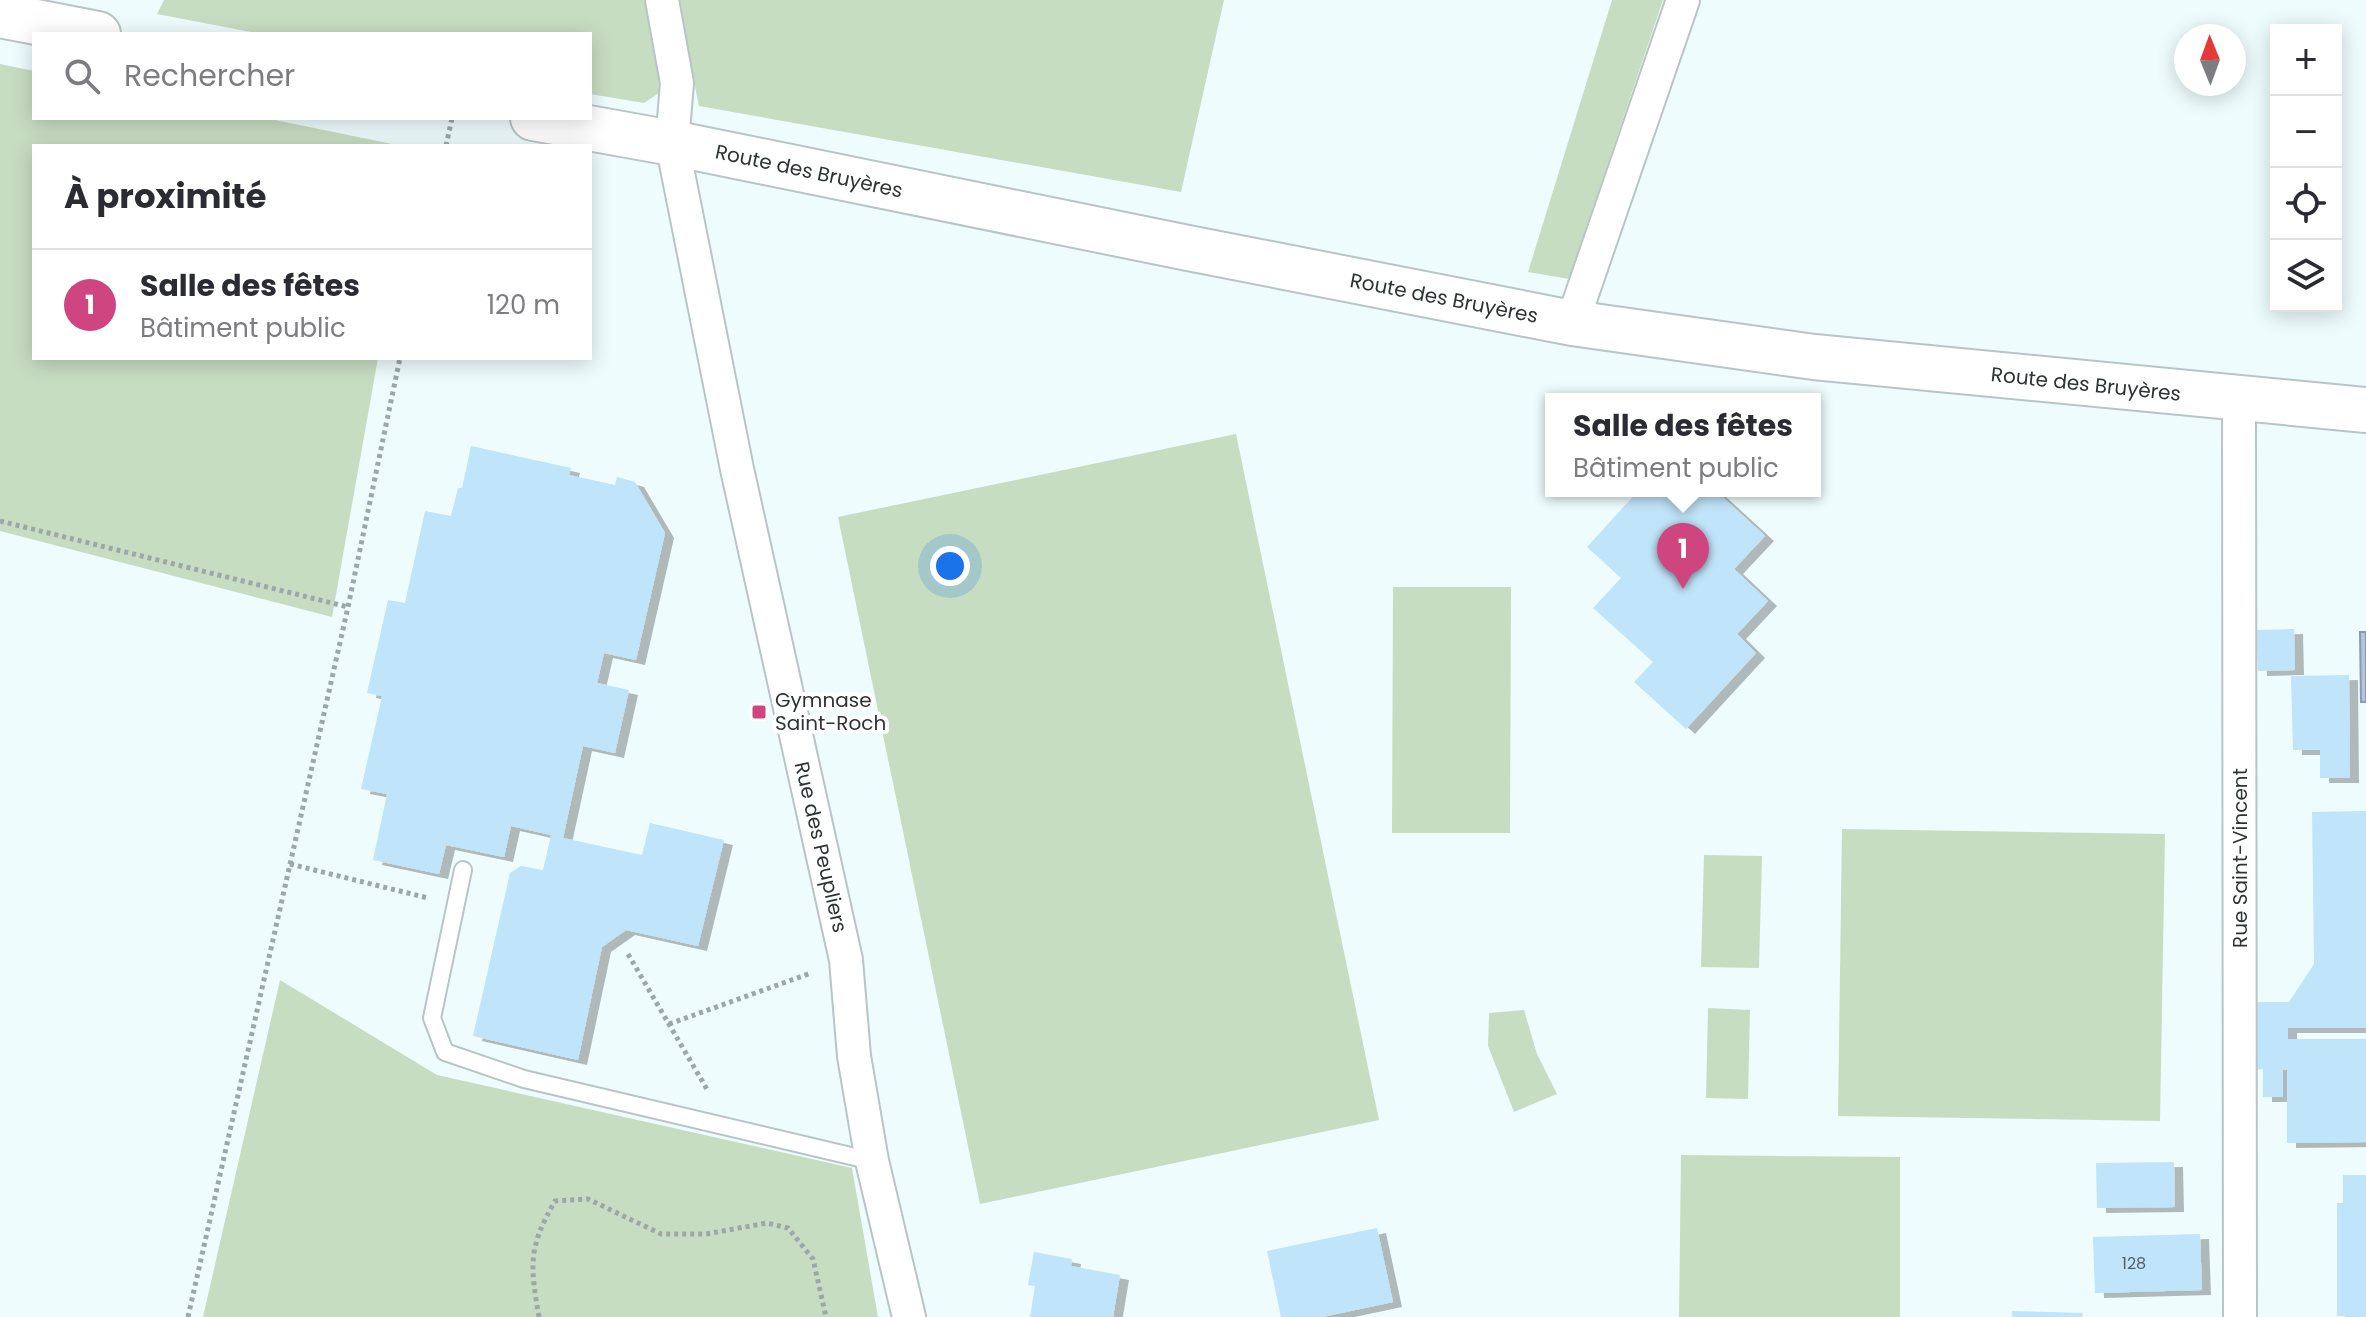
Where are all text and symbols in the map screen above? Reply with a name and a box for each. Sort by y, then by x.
north arrow [2174,24,2246,96]
map controls [2270,24,2342,312]
button: + [2270,24,2342,96]
search box [32,32,592,120]
icon: search [60,54,104,98]
text: Rechercher [124,54,295,97]
button: − [2270,96,2342,168]
street label: Route des Bruyères [713,137,905,205]
button: locate [2270,168,2342,240]
text: À proximité [64,172,266,220]
button: layers [2270,240,2342,312]
text: Salle des fêtes [140,264,360,307]
street label: Route des Bruyères [1348,266,1540,330]
text: 1 [85,287,95,323]
text: 120 m [487,287,560,323]
text: Bâtiment public [140,310,346,346]
street label: Route des Bruyères [1990,360,2182,408]
popup [1545,393,1821,497]
text: Salle des fêtes [1573,404,1793,447]
text: Bâtiment public [1573,450,1779,486]
pin: 1 [1657,523,1709,589]
your location [930,546,970,586]
place label: Gymnase Saint-Roch [775,686,886,737]
marker: Gymnase Saint-Roch [750,703,768,721]
street label: Rue des Peupliers [788,759,854,935]
street label: Rue Saint-Vincent [2226,768,2254,948]
house number: 128 [2122,1252,2146,1275]

